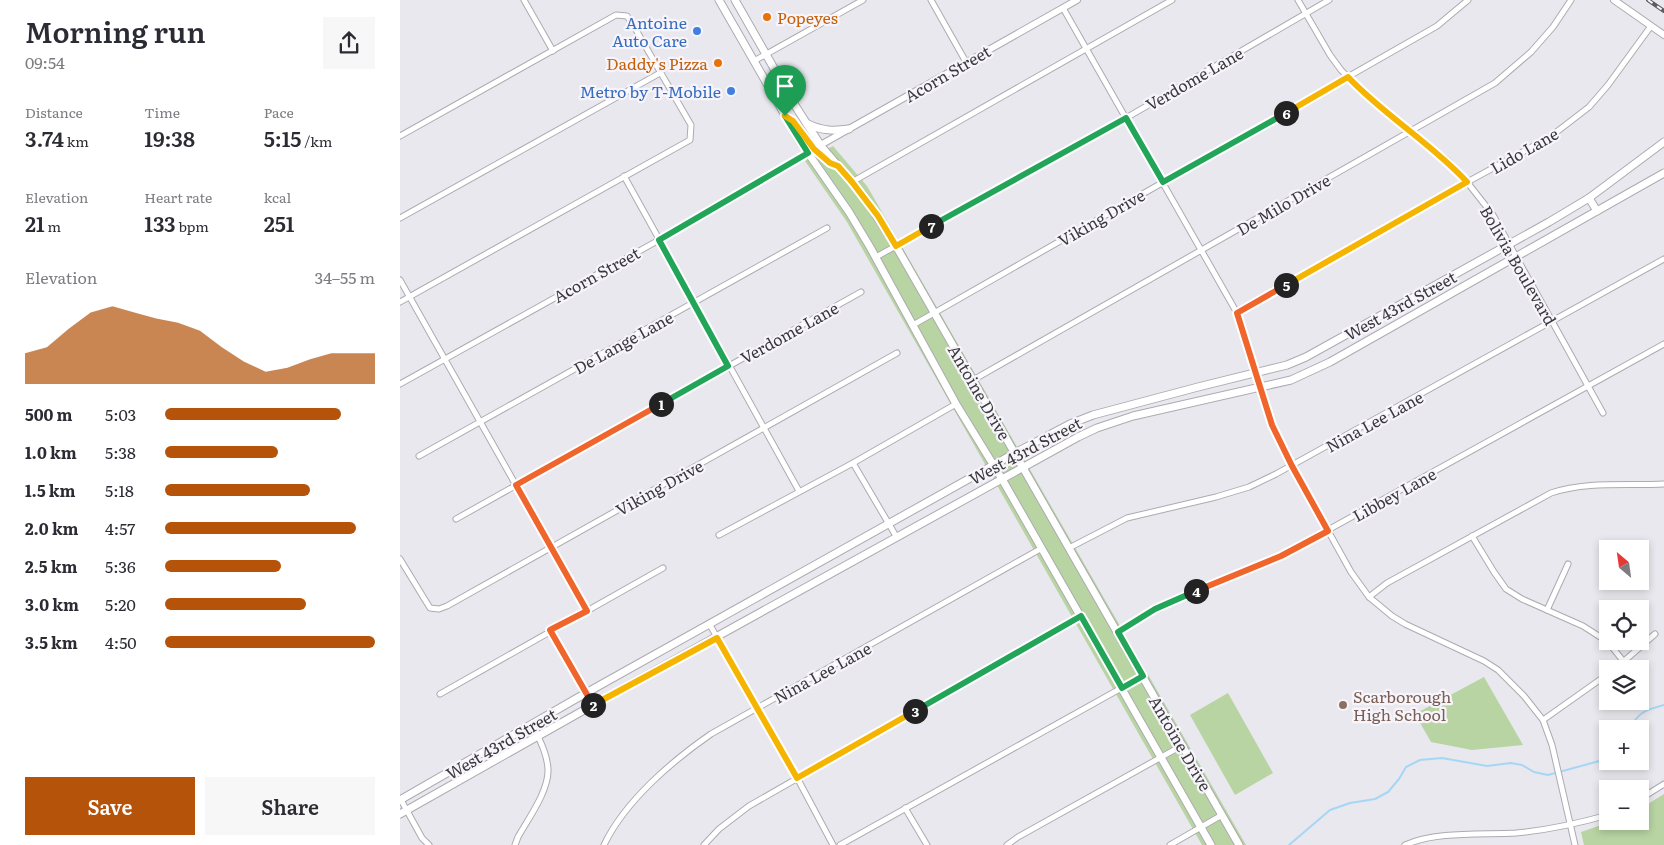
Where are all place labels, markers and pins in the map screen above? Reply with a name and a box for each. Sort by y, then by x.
place label: Popeyes [777,5,838,29]
place label: Antoine Auto Care [612,10,687,52]
marker: Popeyes [761,11,773,23]
marker: Antoine Auto Care [691,25,703,37]
place label: Daddy's Pizza [606,51,708,75]
marker: Daddy's Pizza [712,57,724,69]
pin [764,65,806,116]
place label: Metro by T-Mobile [580,79,721,103]
marker: Metro by T-Mobile [725,85,737,97]
pin: 6 [1274,100,1298,126]
pin: 7 [918,214,944,238]
pin: 5 [1274,272,1298,298]
pin: 1 [648,392,674,416]
pin: 4 [1184,578,1208,604]
place label: Scarborough High School [1353,684,1452,726]
pin: 2 [580,692,606,718]
pin: 3 [902,698,928,724]
marker: Scarborough High School [1337,699,1349,711]

